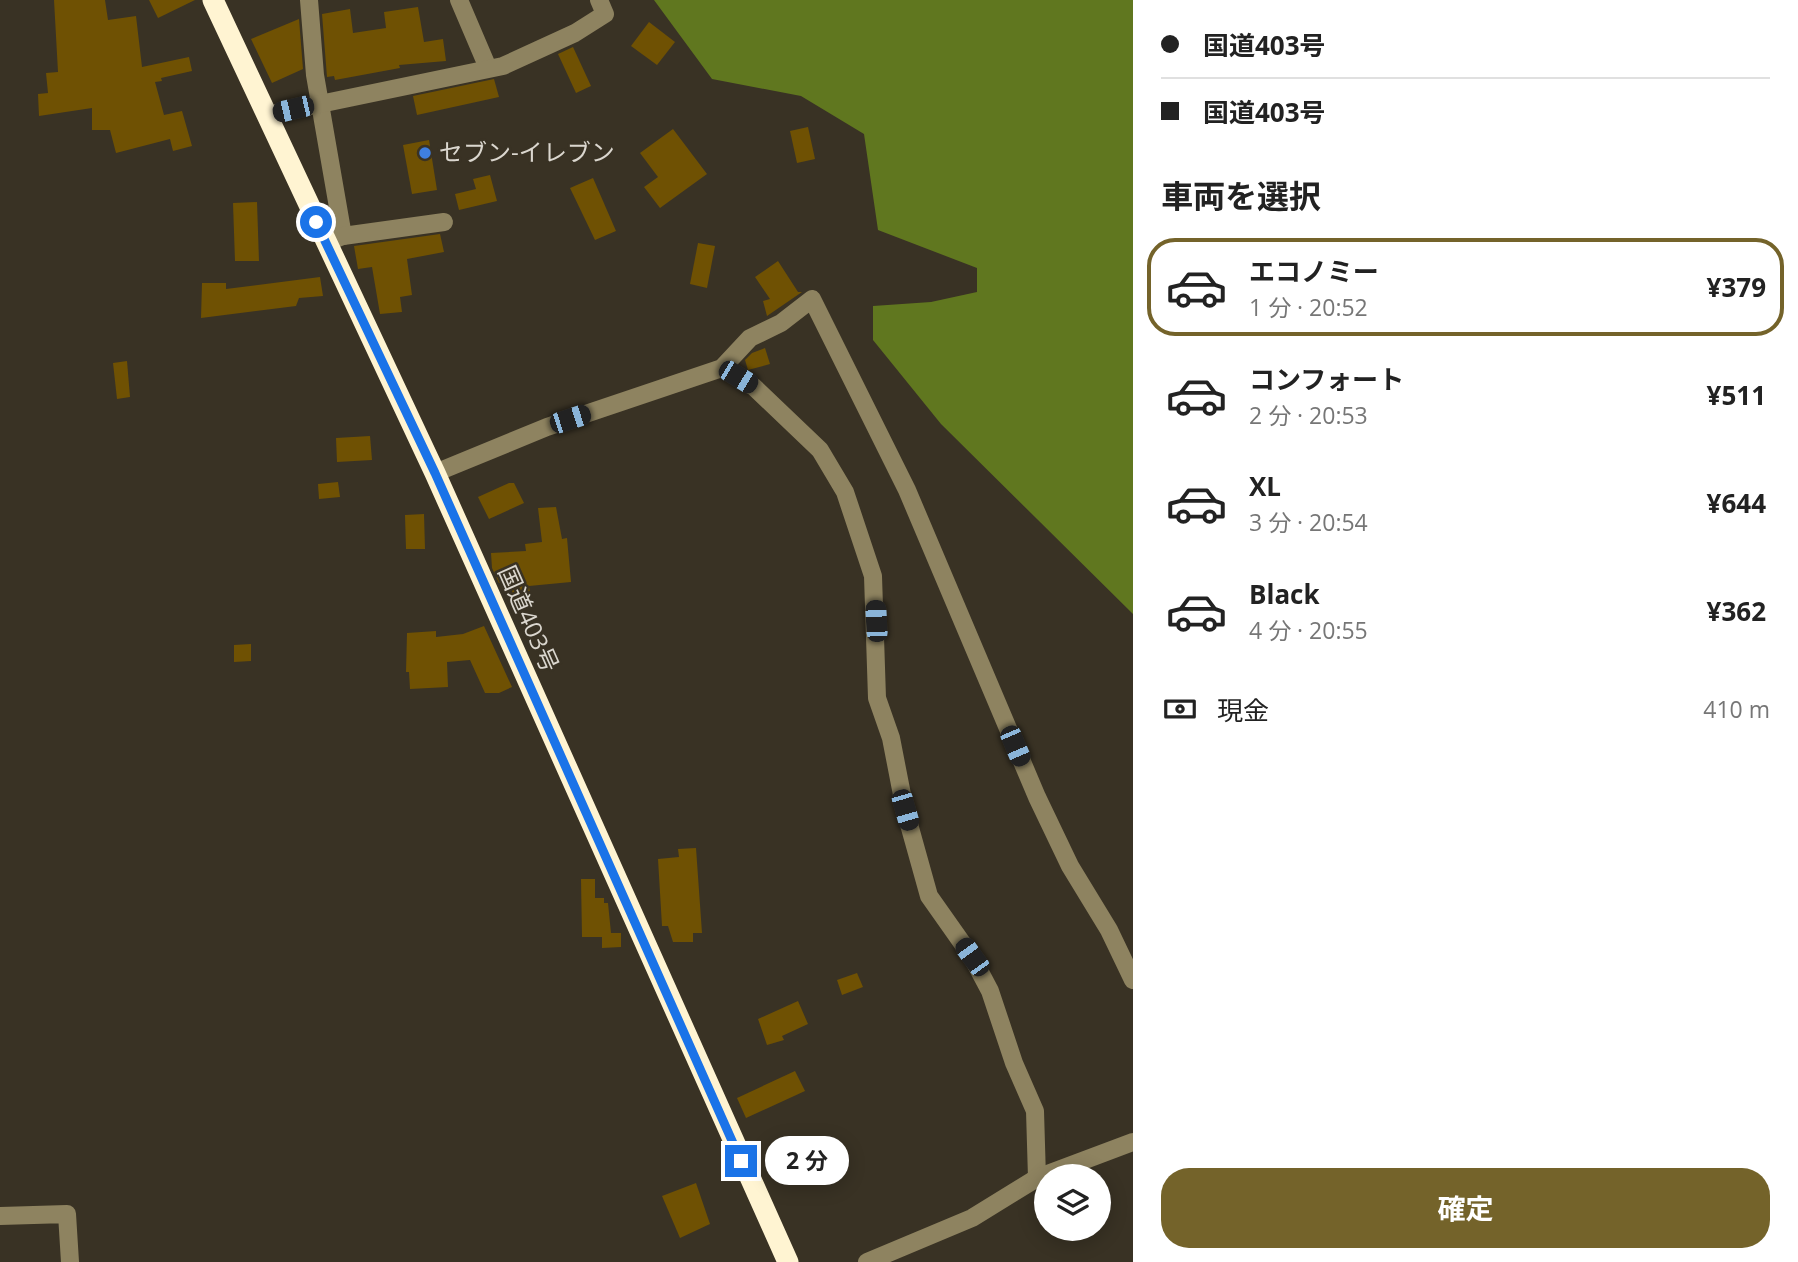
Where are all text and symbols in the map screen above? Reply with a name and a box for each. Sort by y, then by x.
text: 国道403号 [1203,27,1326,63]
car [271,94,316,124]
text: 国道403号 [1203,94,1326,130]
place label: セブン-イレブン [439,135,615,168]
marker: セブン-イレブン [417,145,433,161]
text: 車両を選択 [1161,174,1321,217]
route start [300,206,332,238]
text: エコノミー [1249,253,1379,289]
icon: car [1165,256,1228,319]
text: ¥379 [1707,269,1766,305]
text: 1 分 · 20:52 [1249,291,1368,323]
car [715,357,762,397]
text: コンフォート [1249,361,1404,397]
icon: car [1165,364,1228,427]
text: ¥511 [1707,377,1766,413]
text: 2 分 · 20:53 [1249,399,1368,431]
car [547,403,594,435]
text: XL [1249,468,1281,504]
icon: car [1165,472,1228,535]
text: ¥644 [1707,485,1766,521]
text: 3 分 · 20:54 [1249,506,1368,538]
street label: 国道403号 [491,560,567,677]
text: Black [1249,576,1320,612]
icon: car [1165,580,1228,643]
text: ¥362 [1707,593,1766,629]
car [865,599,888,643]
text: 4 分 · 20:55 [1249,614,1368,646]
icon: cash [1161,690,1199,728]
text: 現金 [1217,692,1269,728]
text: 410 m [1703,693,1770,725]
car [998,723,1033,769]
car [890,787,921,833]
car [952,934,993,980]
callout: 2 分 [766,1136,850,1186]
text: 2 分 [786,1144,828,1176]
route end [725,1145,757,1177]
map controls [1034,1164,1111,1241]
button: layers [1034,1164,1111,1241]
button: 確定 [1161,1168,1770,1248]

